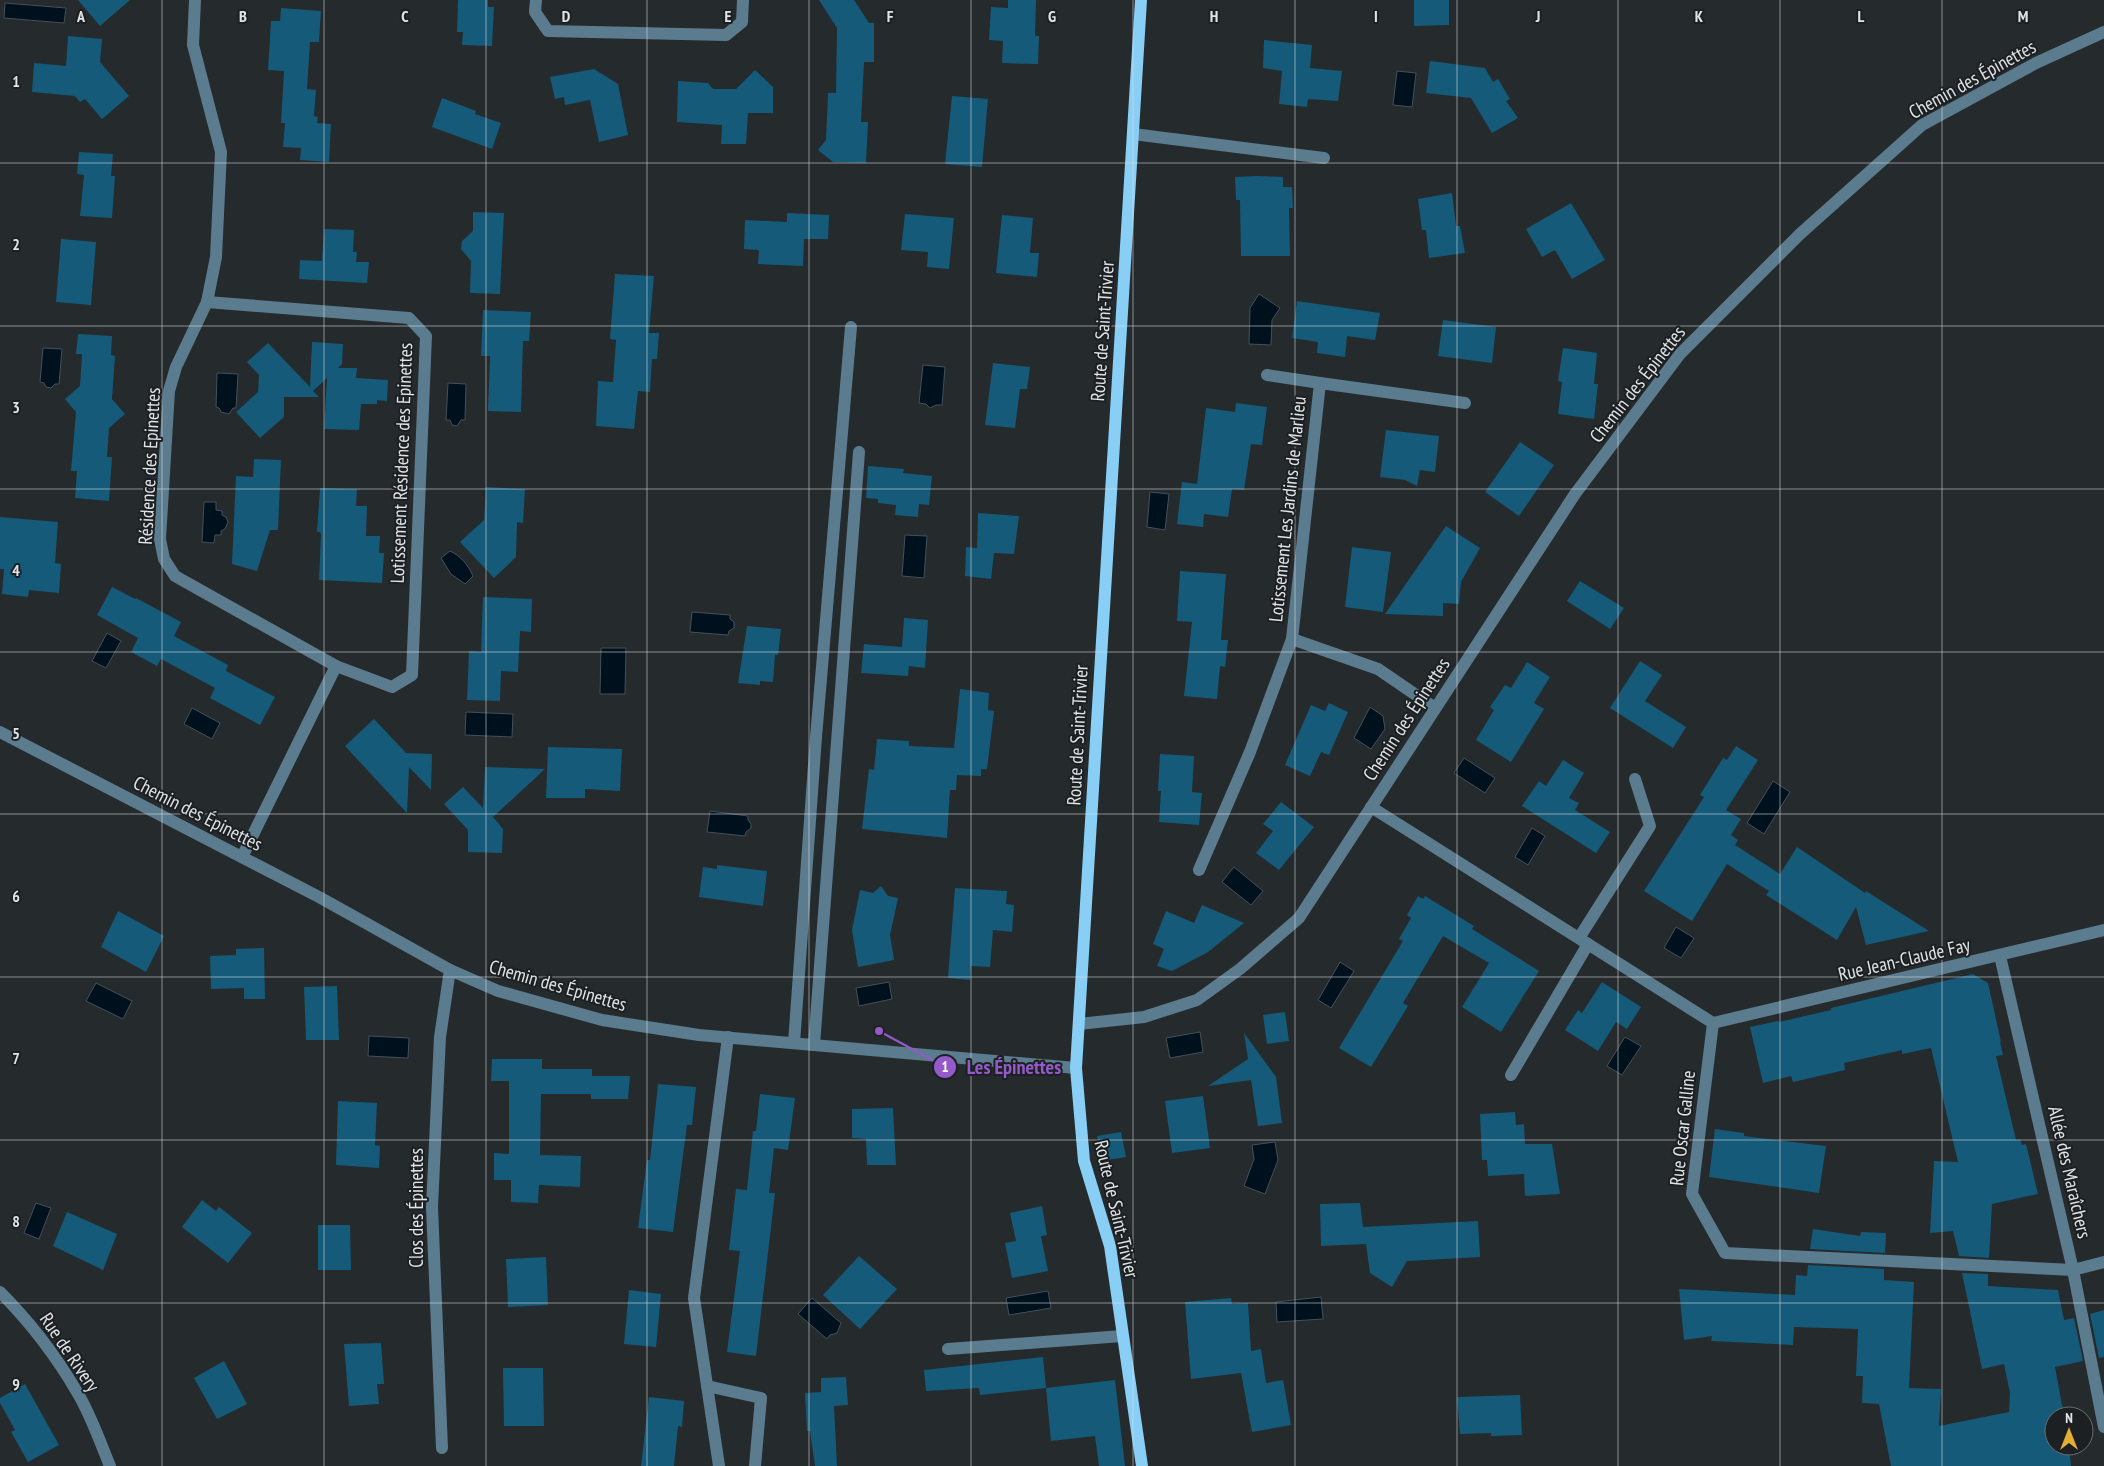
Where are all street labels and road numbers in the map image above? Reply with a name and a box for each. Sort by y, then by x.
street label: Chemin des Épinettes [1904,34,2040,124]
street label: Route de Saint-Trivier [1085,259,1119,402]
street label: Chemin des Épinettes [1584,321,1690,447]
street label: Lotissement Résidence des Epinettes [385,342,417,584]
street label: Résidence des Epinettes [133,387,165,545]
street label: Lotissement Les Jardins de Marlieu [1263,395,1311,623]
street label: Chemin des Épinettes [1357,653,1455,785]
street label: Route de Saint-Trivier [1061,663,1093,806]
street label: Chemin des Épinettes [129,770,267,856]
street label: Rue Jean-Claude Fay [1836,932,1973,986]
street label: Chemin des Épinettes [487,954,629,1016]
street label: Rue Oscar Galline [1664,1069,1700,1187]
street label: Allée des Maraîchers [2043,1103,2097,1241]
street label: Route de Saint-Trivier [1089,1138,1145,1281]
street label: Clos des Épinettes [404,1148,428,1268]
street label: Rue de Rivery [35,1308,106,1397]

